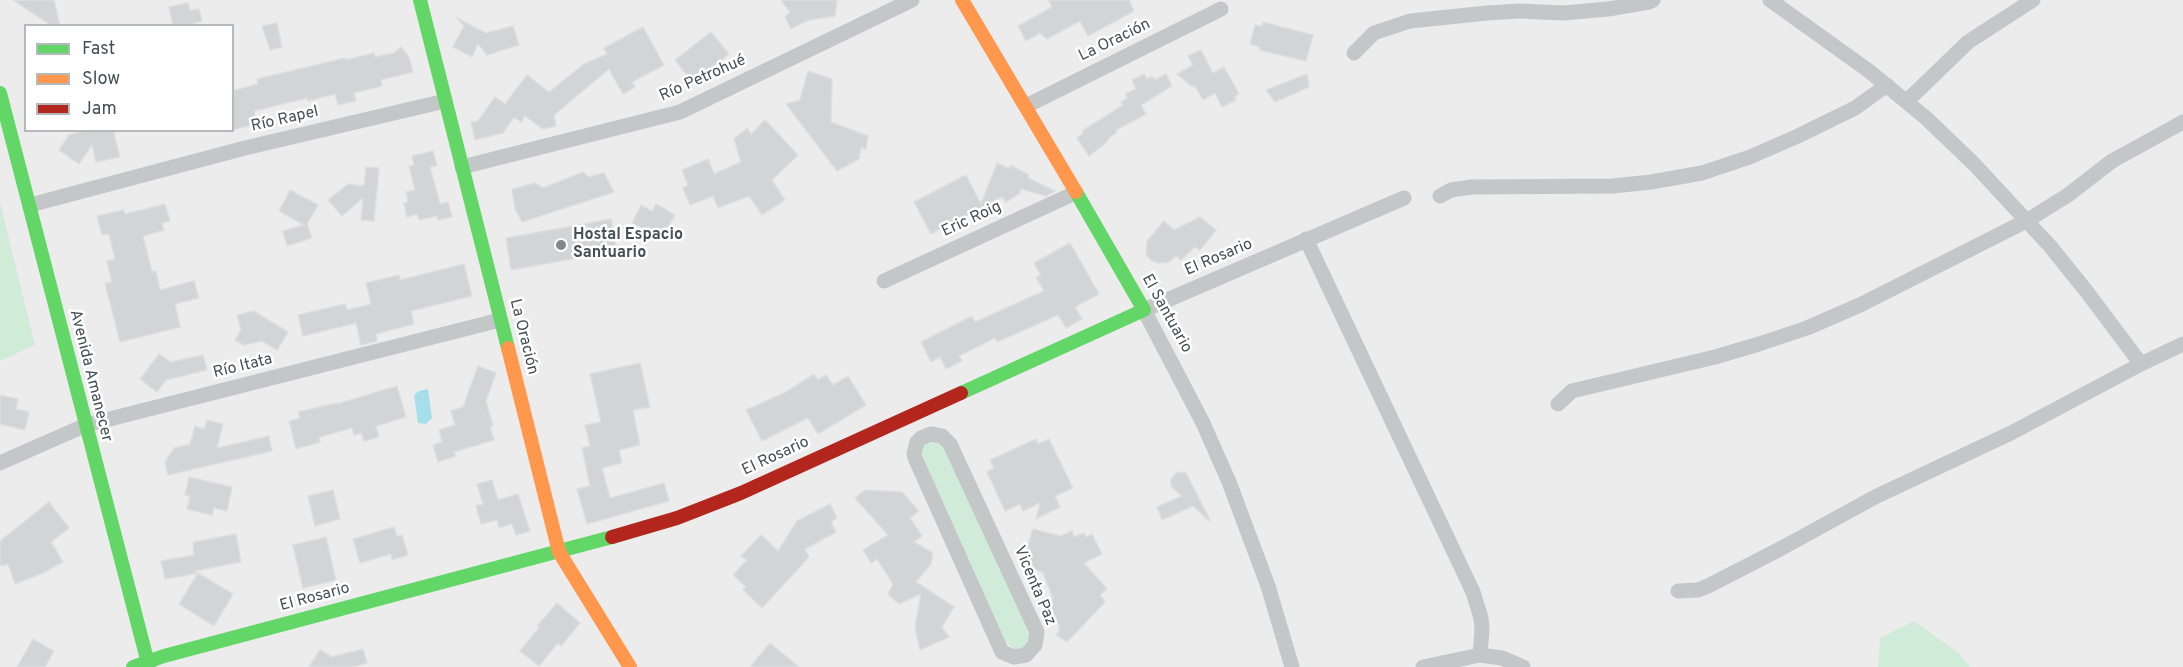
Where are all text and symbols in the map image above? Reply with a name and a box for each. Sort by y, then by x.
street label: La Oración [1076,15,1154,67]
legend [24,24,234,132]
text: Fast [82,38,115,61]
street label: Río Petrohué [657,51,749,107]
text: Slow [82,68,120,91]
text: Jam [82,98,117,121]
street label: Río Rapel [249,103,321,137]
street label: Eric Roig [939,198,1005,242]
place label: Hostal Espacio Santuario [573,226,683,264]
street label: El Rosario [1182,235,1256,281]
marker: Hostal Espacio Santuario [554,238,568,252]
street label: El Santuario [1137,271,1195,357]
street label: La Oración [504,297,542,377]
street label: Avenida Amanecer [64,308,116,444]
street label: Río Itata [211,350,275,384]
street label: El Rosario [739,433,813,481]
street label: Vicenta Paz [1009,543,1059,629]
street label: El Rosario [278,579,352,617]

